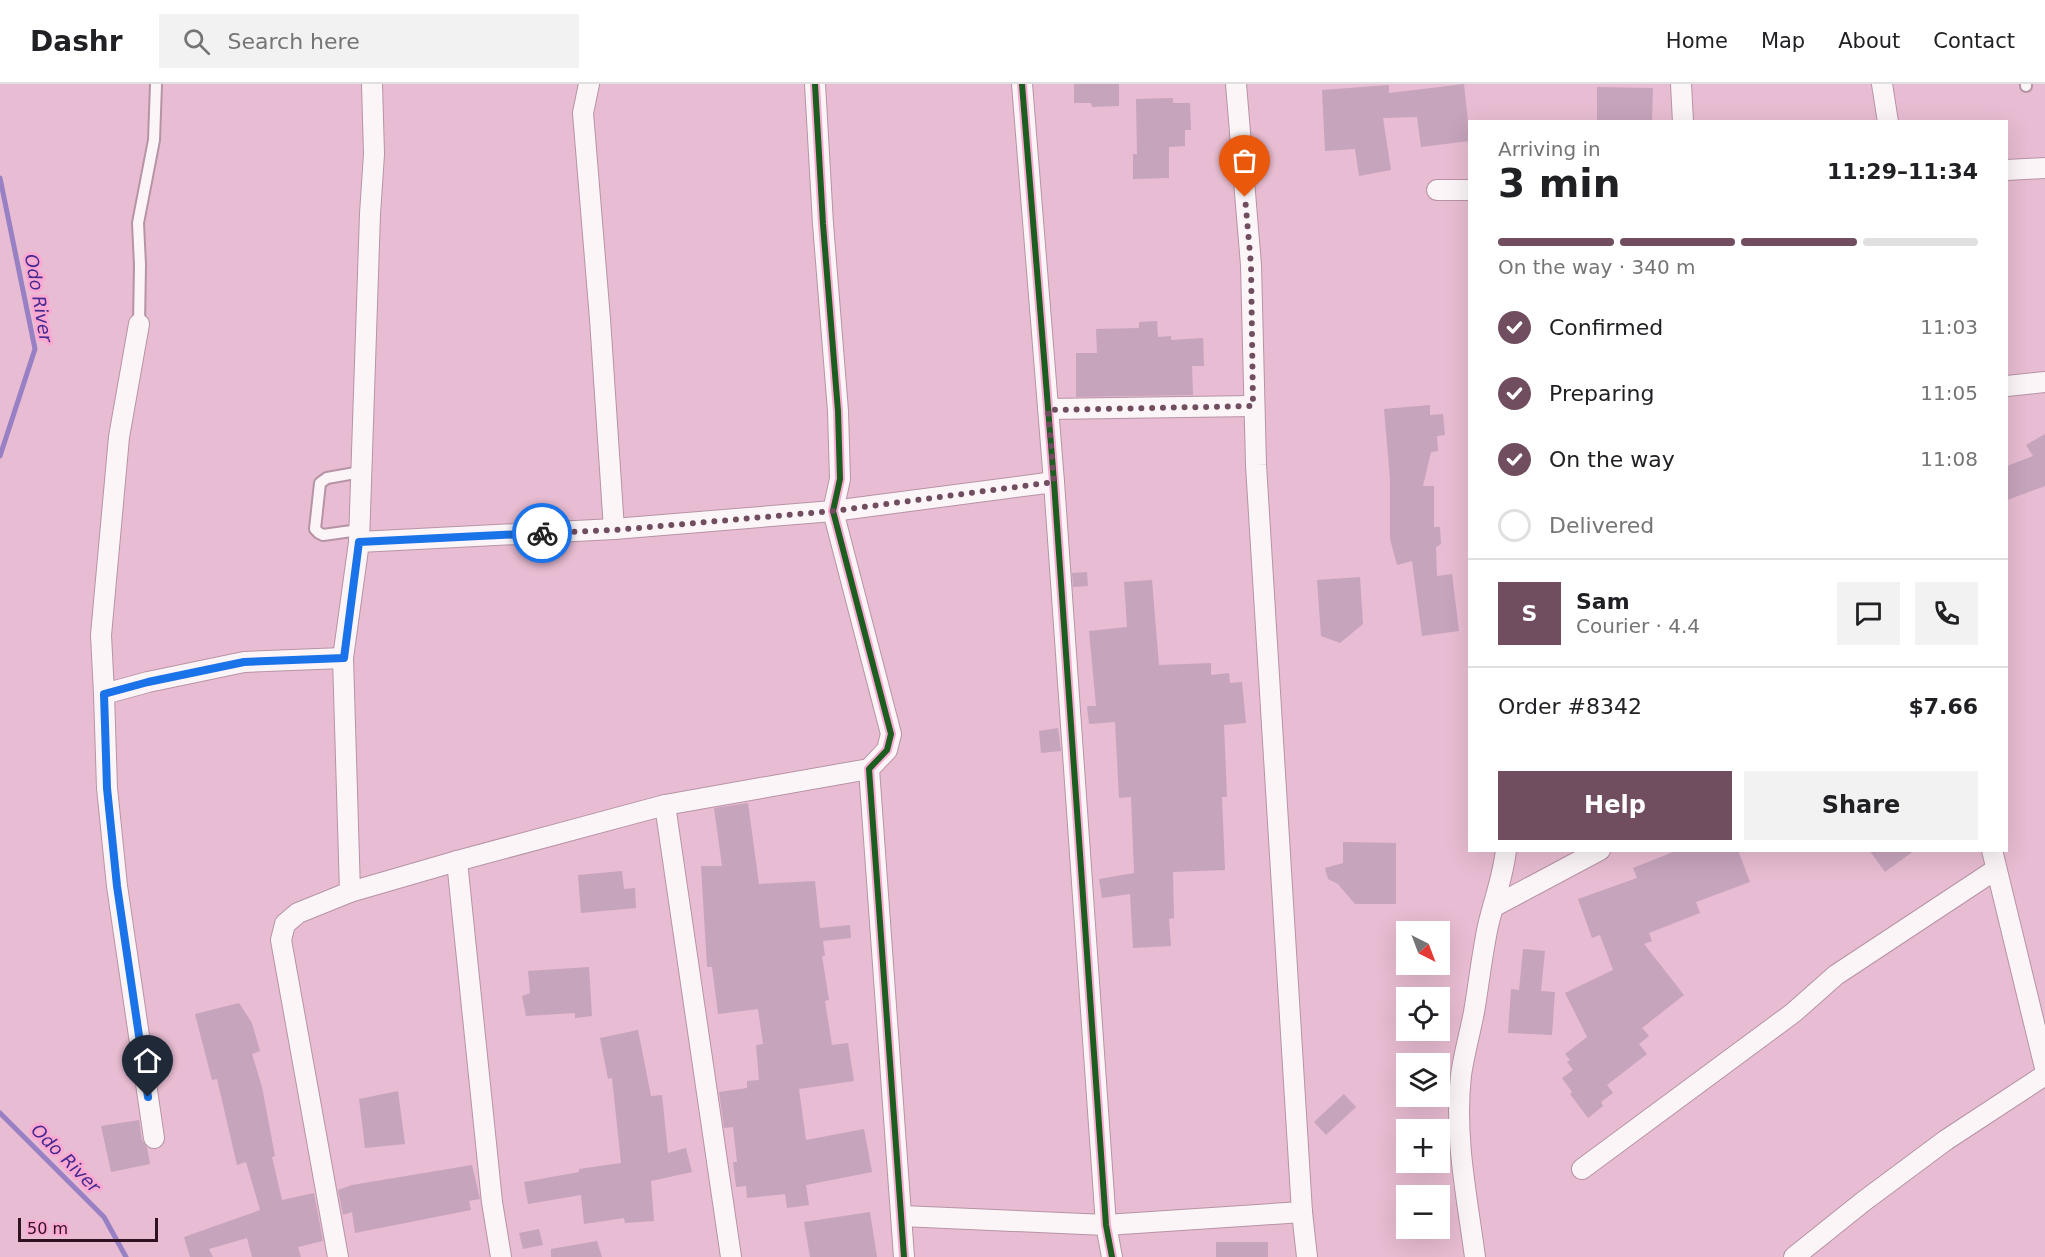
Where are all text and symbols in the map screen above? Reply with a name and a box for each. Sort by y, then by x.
search box [159,14,579,68]
text: Dashr [30,25,123,58]
icon: search [180,25,213,58]
text: Search here [228,29,360,54]
text: Home [1666,29,1728,53]
text: Map [1761,29,1805,53]
text: About [1838,29,1900,53]
text: Contact [1933,29,2015,53]
pin [1219,135,1270,197]
text: Arriving in [1498,137,1601,161]
icon: bag [1228,144,1261,177]
text: 11:29–11:34 [1827,159,1978,184]
text: 3 min [1498,161,1620,206]
water label: Odo River [21,252,57,345]
text: On the way · 340 m [1498,255,1696,279]
icon: check [1498,311,1531,344]
text: Confirmed [1549,315,1663,340]
text: 11:03 [1920,315,1978,339]
icon: check [1498,377,1531,410]
text: Preparing [1549,381,1655,406]
text: 11:05 [1920,381,1978,405]
icon: check [1498,443,1531,476]
text: On the way [1549,447,1675,472]
text: 11:08 [1920,447,1978,471]
courier [512,503,572,563]
text: Delivered [1549,513,1654,538]
icon: bike [526,517,559,550]
button: chat [1837,582,1900,645]
button: phone [1915,582,1978,645]
text: Sam [1576,589,1630,614]
text: S [1522,601,1537,626]
text: Courier · 4.4 [1576,614,1700,638]
text: Order #8342 [1498,694,1642,719]
text: $7.66 [1908,694,1978,719]
button: Help [1498,771,1732,840]
button: Share [1744,771,1978,840]
north arrow [1396,921,1450,975]
map controls [1396,921,1450,1239]
button: locate [1396,987,1450,1041]
pin [122,1035,173,1097]
icon: home [131,1044,164,1077]
button: layers [1396,1053,1450,1107]
water label: Odo River [27,1119,106,1198]
button: + [1396,1119,1450,1173]
button: − [1396,1185,1450,1239]
scale bar [18,1215,158,1242]
text: 50 m [27,1219,68,1238]

